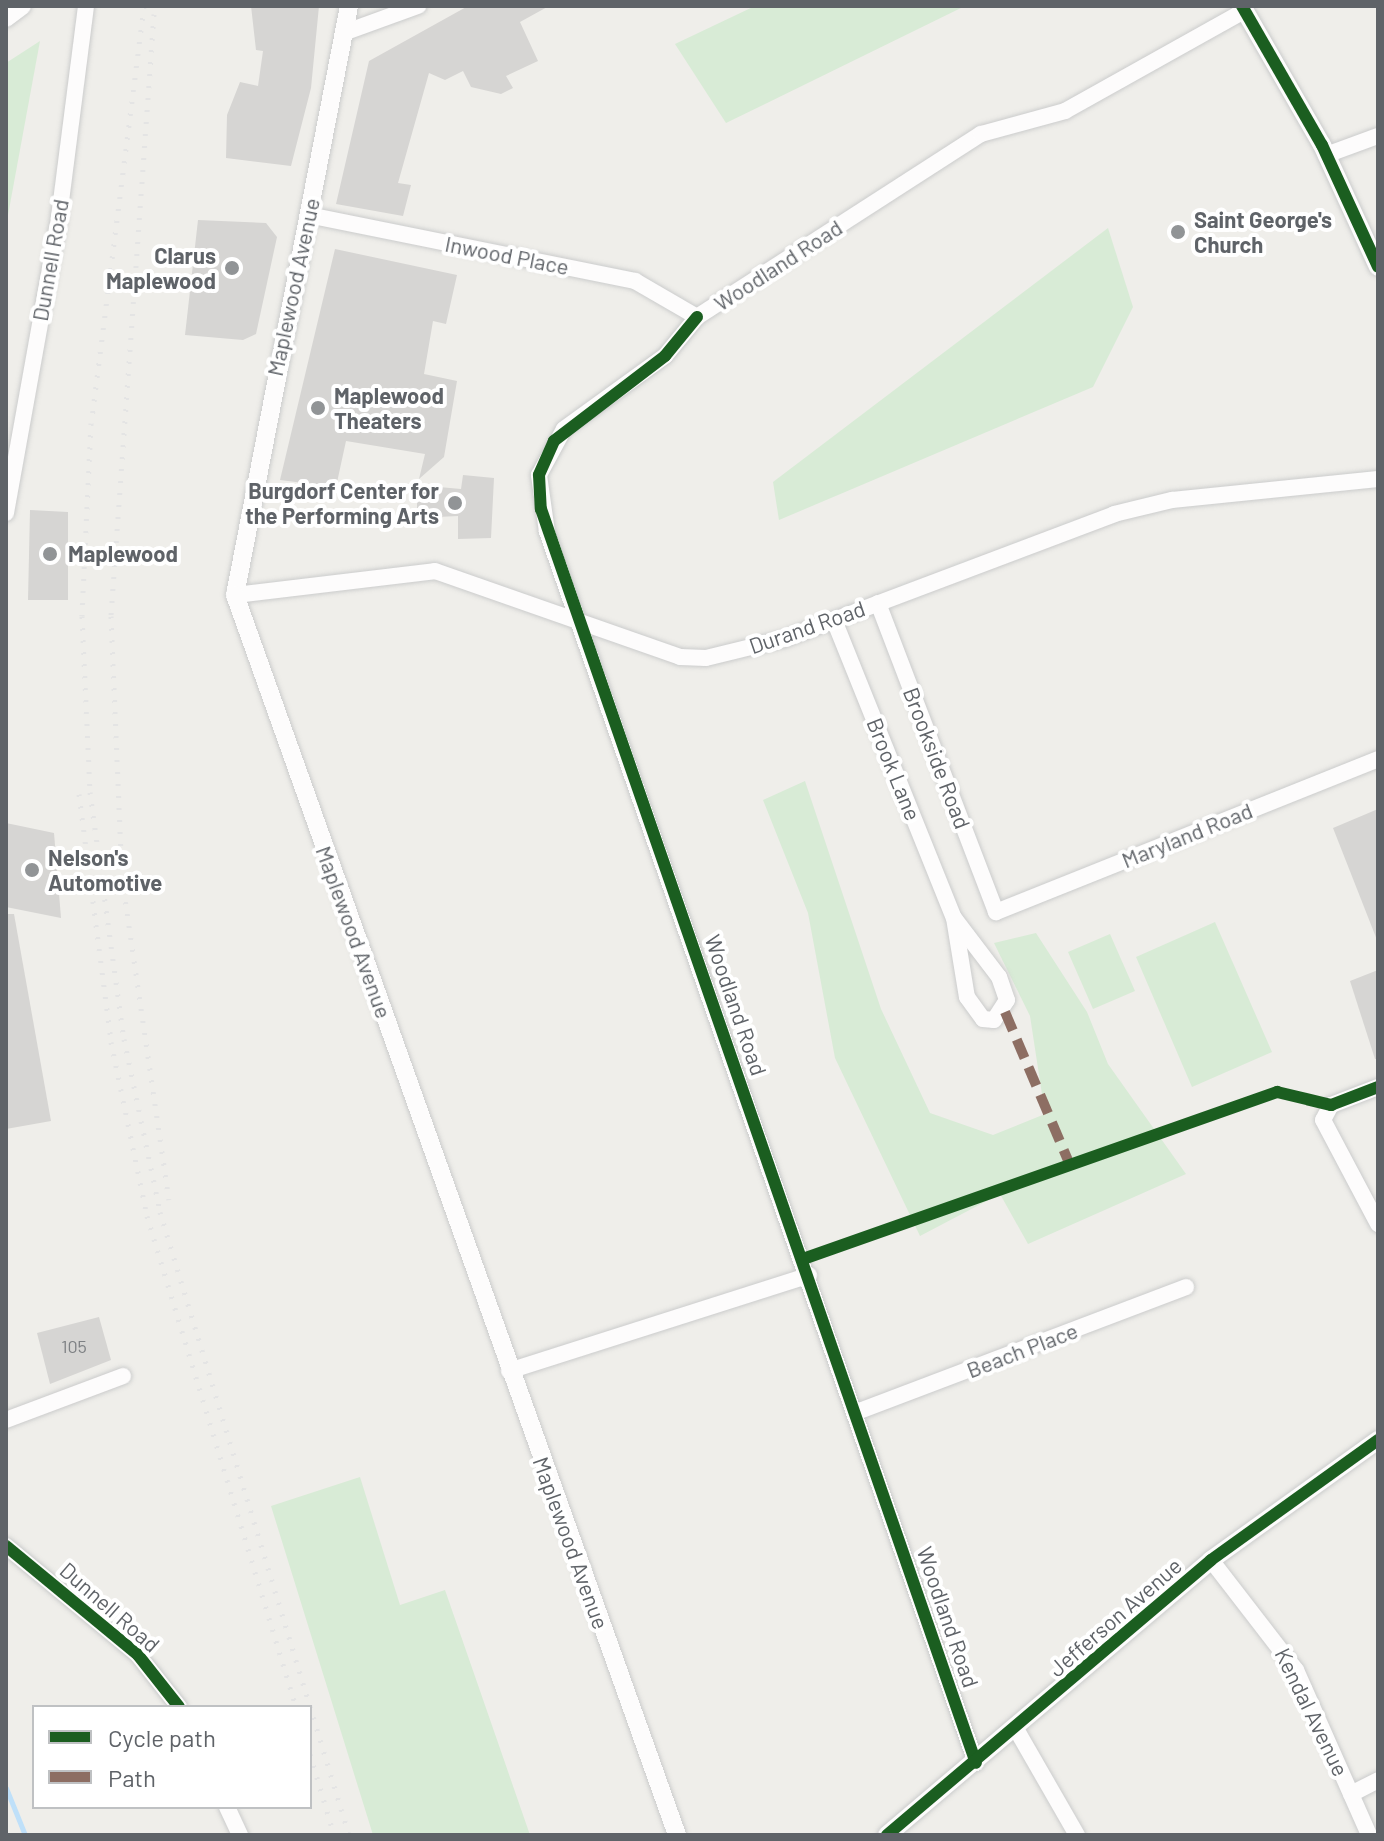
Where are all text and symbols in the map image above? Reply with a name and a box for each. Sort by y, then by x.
street label: Maplewood Avenue [261,196,325,378]
street label: Dunnell Road [26,197,74,323]
place label: Saint George's Church [1194,206,1332,258]
street label: Woodland Road [709,214,847,316]
marker: Saint George's Church [1169,223,1187,241]
street label: Inwood Place [443,230,571,280]
place label: Clarus Maplewood [106,242,216,294]
marker: Clarus Maplewood [223,259,241,277]
place label: Maplewood Theaters [334,382,444,434]
marker: Maplewood Theaters [309,399,327,417]
place label: Burgdorf Center for the Performing Arts [245,477,439,528]
marker: Burgdorf Center for the Performing Arts [446,494,464,512]
place label: Maplewood [68,541,178,567]
marker: Maplewood [39,543,61,565]
street label: Durand Road [745,595,869,659]
street label: Brookside Road [898,683,976,833]
street label: Brook Lane [861,714,927,824]
street label: Maryland Road [1118,797,1256,873]
street label: Maplewood Avenue [311,842,397,1022]
place label: Nelson's Automotive [48,844,162,896]
marker: Nelson's Automotive [23,861,41,879]
street label: Woodland Road [700,931,772,1079]
street label: Beach Place [963,1317,1081,1383]
house number: 105 [61,1335,87,1357]
street label: Maplewood Avenue [528,1453,614,1633]
street label: Woodland Road [912,1543,984,1691]
street label: Jefferson Avenue [1043,1552,1187,1682]
street label: Dunnell Road [55,1557,165,1657]
street label: Kendal Avenue [1270,1644,1354,1780]
legend [32,1705,312,1809]
text: Cycle path [108,1723,216,1752]
text: Path [108,1763,156,1792]

